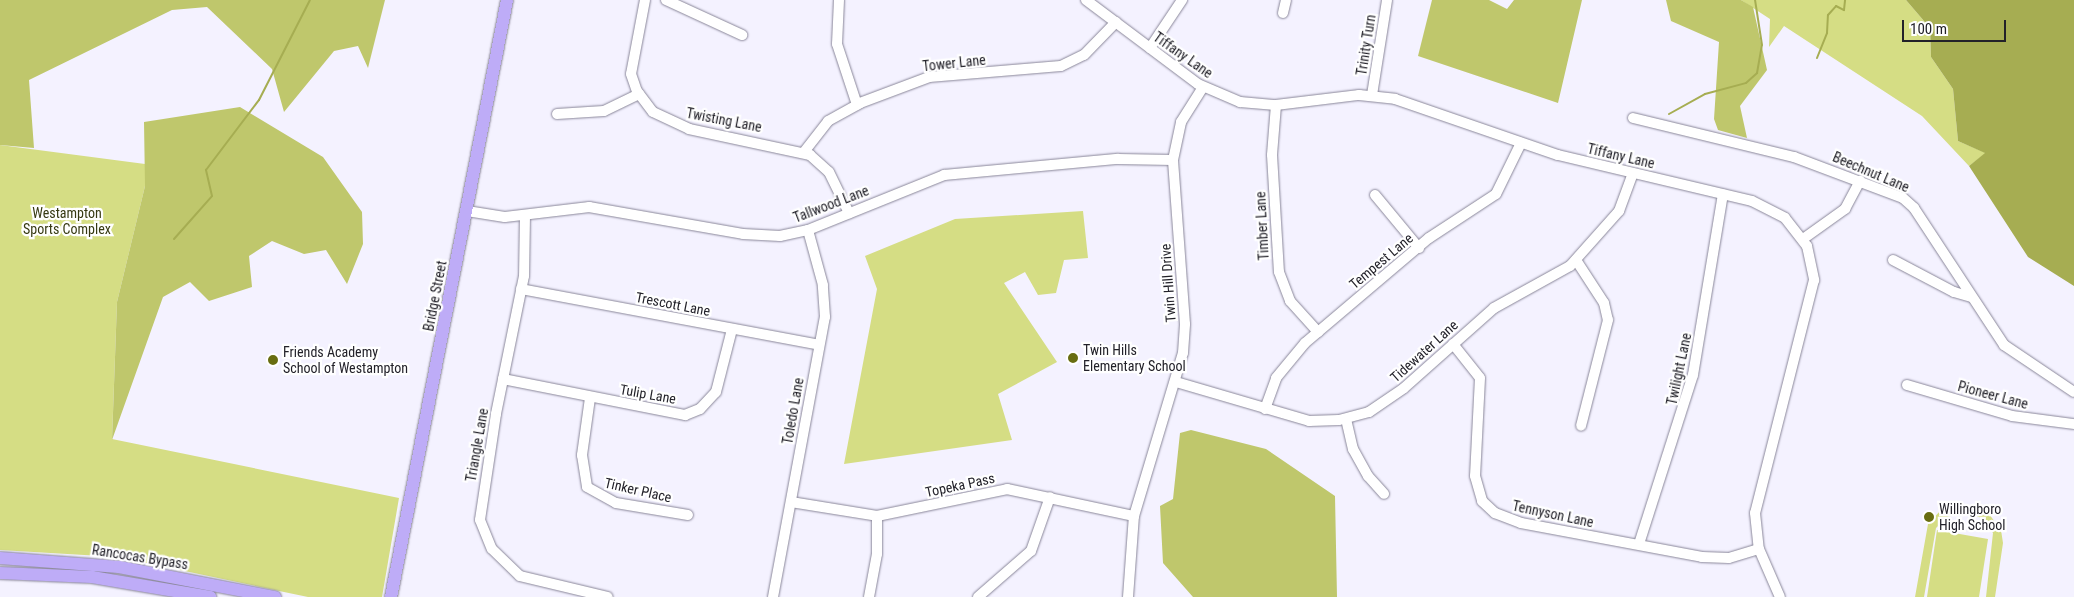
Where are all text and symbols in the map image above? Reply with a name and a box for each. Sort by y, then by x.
scale bar [1904,10,2008,42]
street label: Trinity Turn [1353,13,1379,77]
text: 100 m [1910,20,1947,38]
street label: Tiffany Lane [1150,28,1216,82]
street label: Tower Lane [922,51,986,75]
street label: Twisting Lane [685,104,763,136]
street label: Tiffany Lane [1586,140,1656,172]
street label: Beechnut Lane [1830,148,1912,196]
street label: Tallwood Lane [791,182,871,226]
street label: Timber Lane [1252,191,1272,261]
park label: Westampton Sports Complex [23,205,111,238]
street label: Tempest Lane [1346,230,1416,292]
street label: Twin Hill Drive [1157,243,1179,323]
street label: Bridge Street [420,259,450,333]
street label: Trescott Lane [634,289,712,319]
street label: Tidewater Lane [1387,316,1461,386]
street label: Twilight Lane [1663,331,1695,407]
place label: Twin Hills Elementary School [1083,342,1186,374]
place label: Friends Academy School of Westampton [283,344,408,377]
marker: Twin Hills Elementary School [1067,352,1079,364]
marker: Friends Academy School of Westampton [267,354,279,366]
street label: Toledo Lane [779,376,807,446]
street label: Pioneer Lane [1956,378,2030,412]
street label: Tulip Lane [619,381,677,407]
street label: Triangle Lane [462,407,492,483]
street label: Topeka Pass [924,469,996,501]
street label: Tinker Place [603,474,673,506]
street label: Tennyson Lane [1511,497,1595,531]
place label: Willingboro High School [1939,501,2006,534]
marker: Willingboro High School [1923,511,1935,523]
street label: Rancocas Bypass [91,541,189,573]

